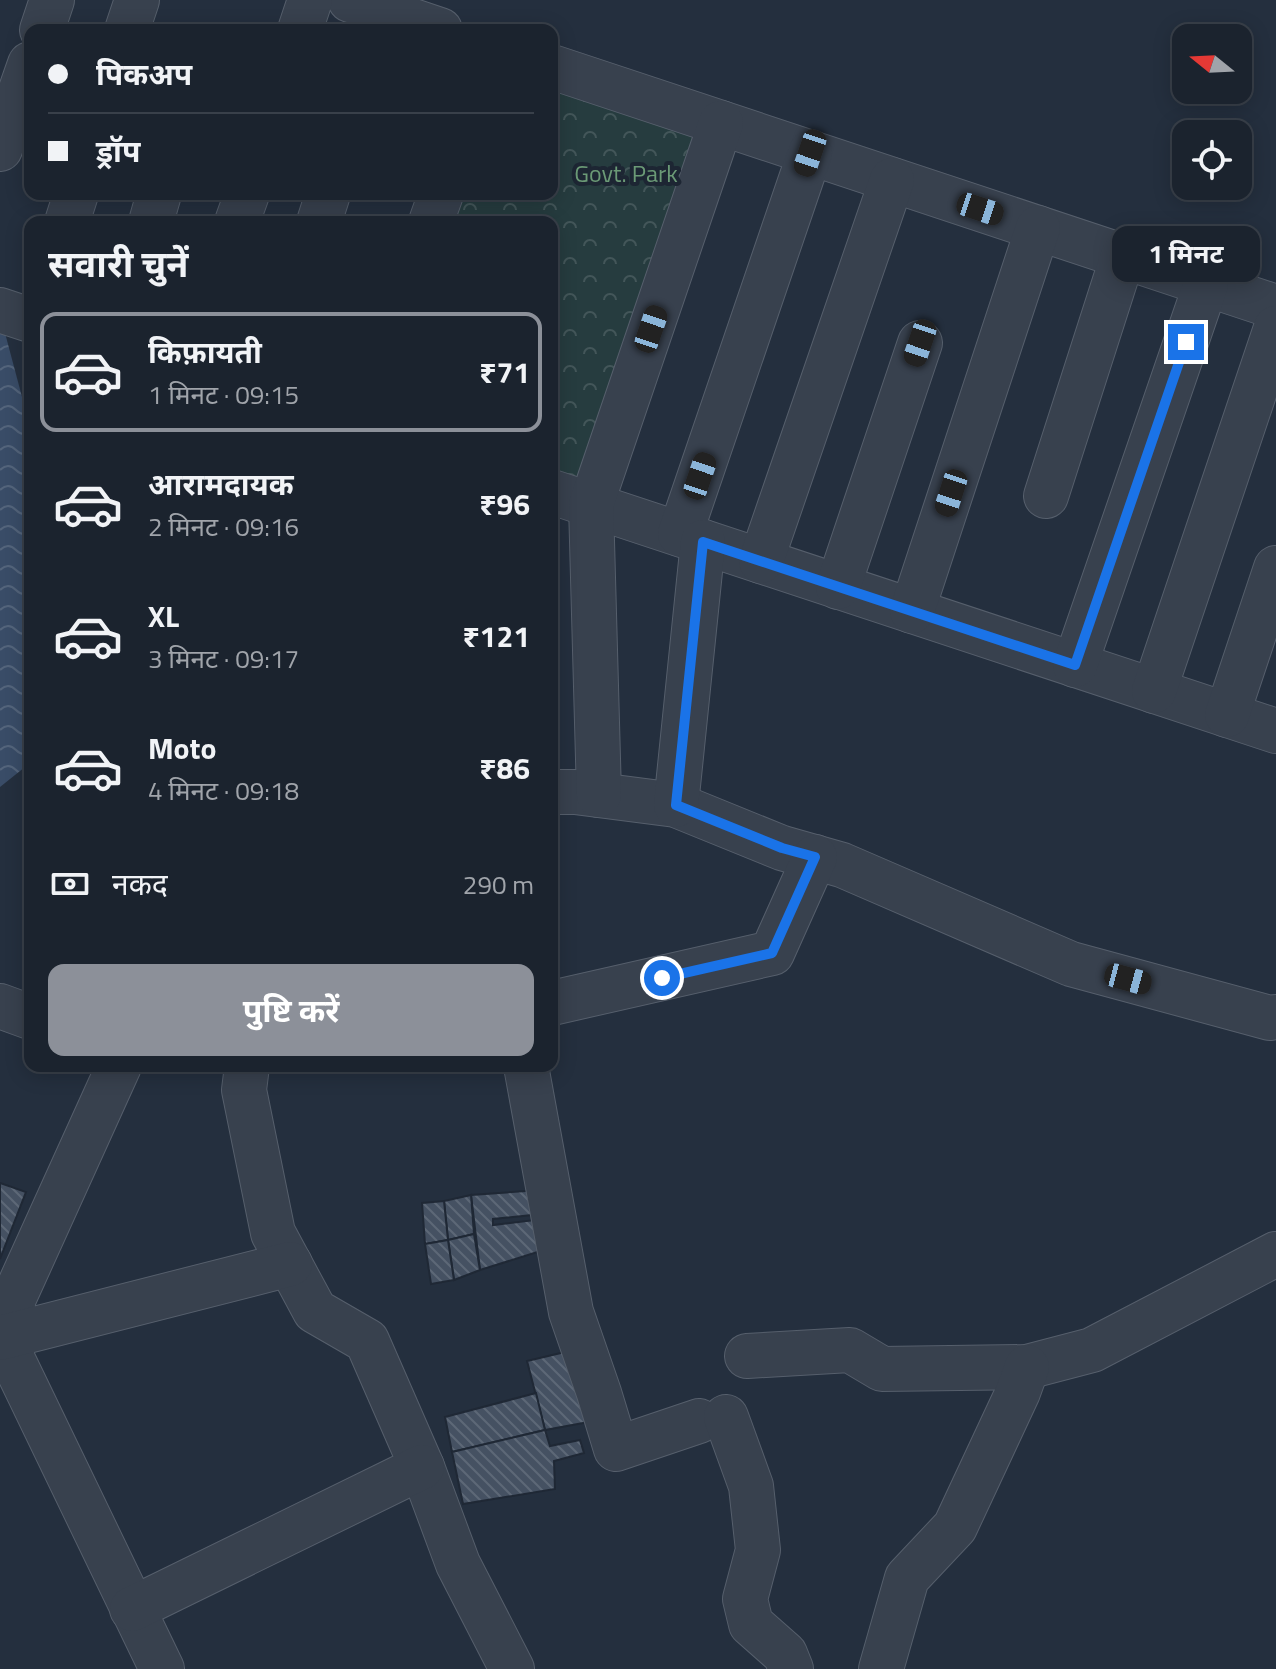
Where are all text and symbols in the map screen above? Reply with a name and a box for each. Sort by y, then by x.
north arrow [1172,24,1252,104]
map controls [1172,24,1252,200]
text: पिकअप [96,51,192,97]
button: locate [1172,120,1252,200]
car [791,126,829,180]
text: ड्रॉप [96,128,140,174]
park label: Govt. Park [574,155,678,191]
car [953,190,1007,228]
callout: 1 मिनट [1112,226,1260,282]
text: 1 मिनट [1149,234,1223,273]
text: सवारी चुनें [48,236,188,291]
car [632,302,670,356]
car [901,316,939,370]
route end [1168,324,1204,360]
text: किफ़ायती [148,329,262,375]
icon: car [52,336,124,408]
text: ₹71 [479,349,530,395]
text: 1 मिनट · 09:15 [148,375,299,414]
car [681,449,719,503]
text: आरामदायक [148,461,294,507]
car [932,466,970,520]
icon: car [52,468,124,540]
text: ₹96 [479,481,530,527]
text: 2 मिनट · 09:16 [148,507,299,546]
text: XL [148,593,179,639]
icon: car [52,600,124,672]
text: ₹121 [462,613,530,659]
text: 3 मिनट · 09:17 [148,639,299,678]
text: Moto [148,725,216,771]
icon: car [52,732,124,804]
text: ₹86 [479,745,530,791]
text: 4 मिनट · 09:18 [148,771,299,810]
text: नकद [112,861,168,907]
icon: cash [48,862,92,906]
text: 290 m [463,865,534,904]
route start [644,960,680,996]
car [1102,961,1154,997]
button: पुष्टि करें [48,964,534,1056]

